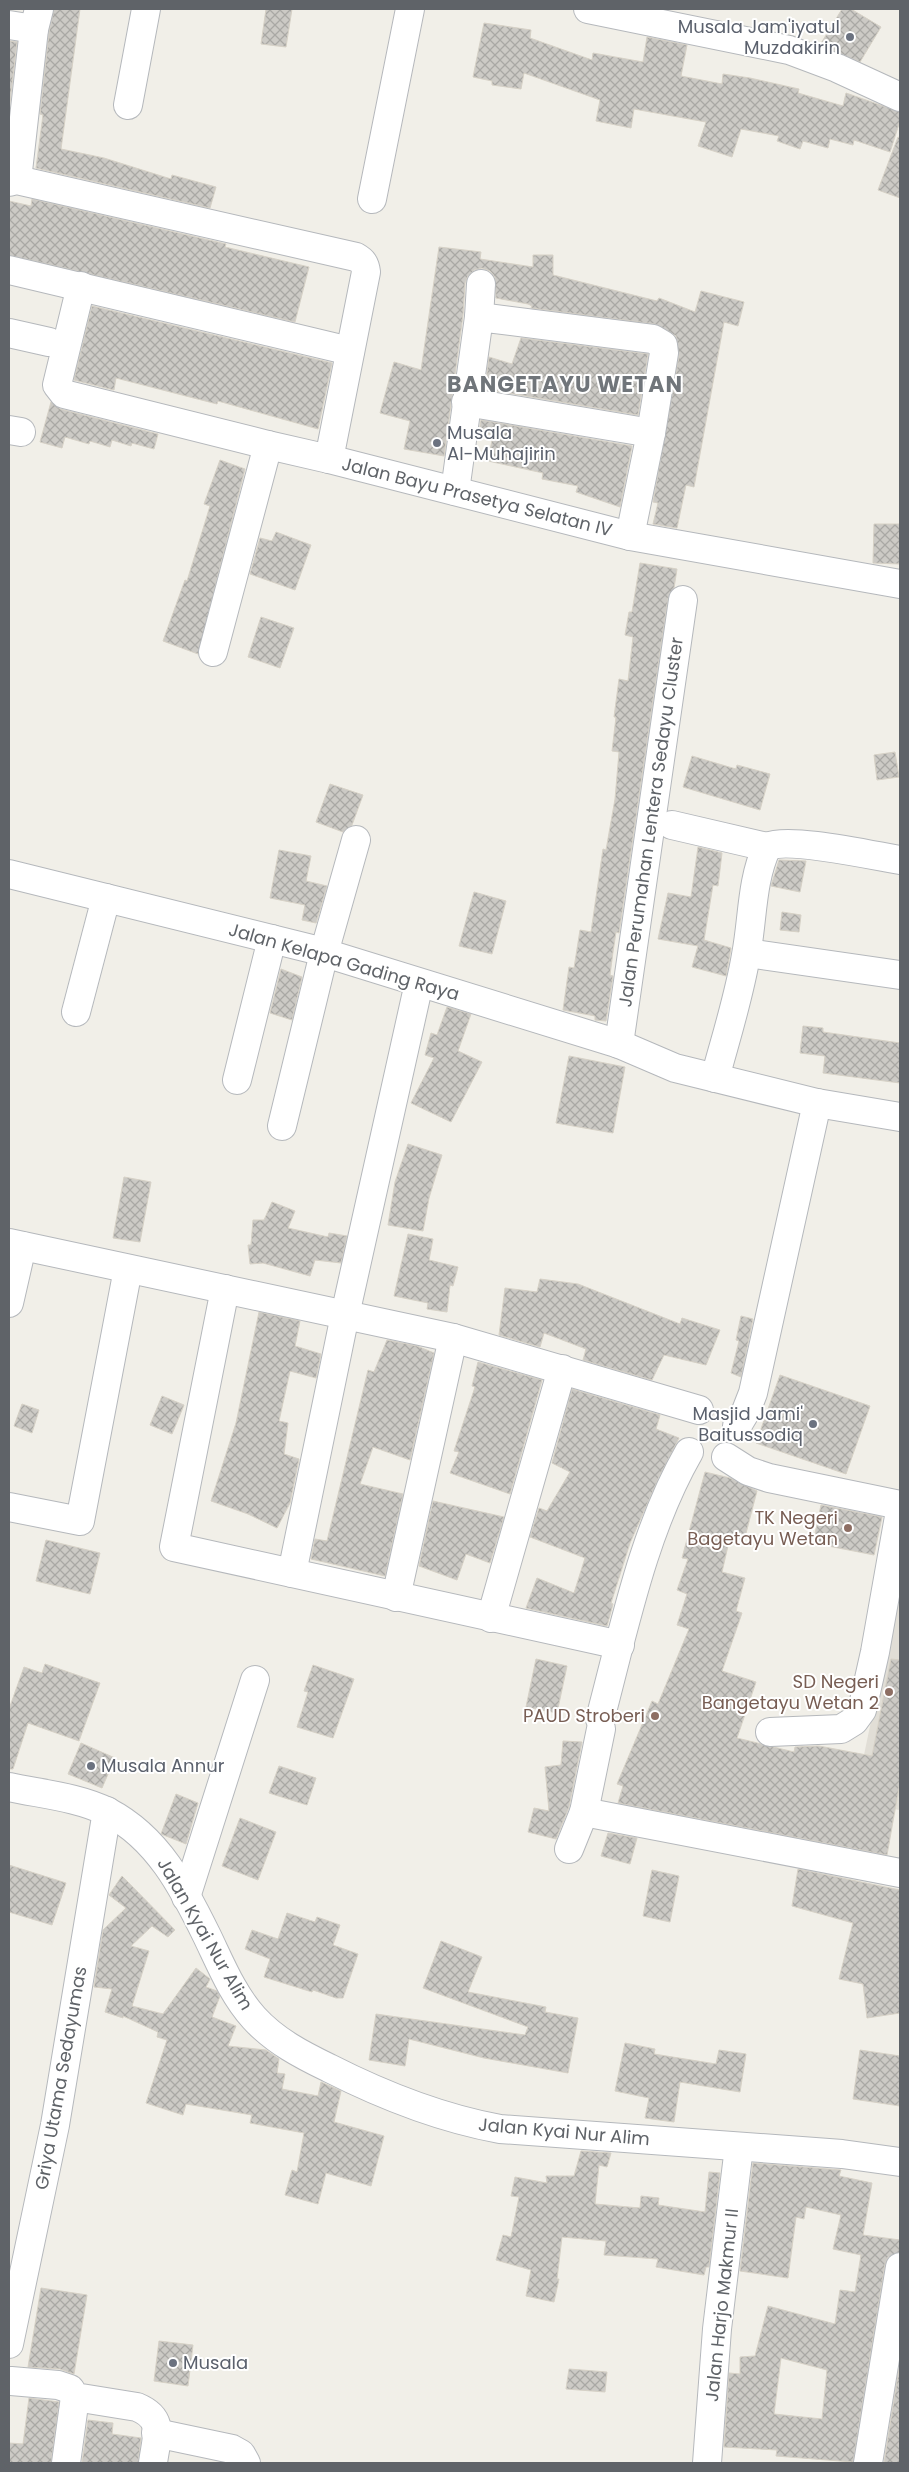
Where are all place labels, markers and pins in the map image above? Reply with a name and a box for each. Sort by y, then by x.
place label: Musala Jam'iyatul Muzdakirin [678,14,840,60]
marker: Musala Jam'iyatul Muzdakirin [844,31,856,43]
place label: Musala Al-Muhajirin [447,420,556,466]
marker: Musala Al-Muhajirin [431,437,443,449]
place label: Masjid Jami' Baitussodiq [693,1401,803,1447]
marker: Masjid Jami' Baitussodiq [807,1418,819,1430]
place label: TK Negeri Bagetayu Wetan [687,1505,838,1551]
marker: TK Negeri Bagetayu Wetan [842,1522,854,1534]
place label: SD Negeri Bangetayu Wetan 2 [702,1669,879,1715]
marker: SD Negeri Bangetayu Wetan 2 [883,1686,895,1698]
place label: PAUD Stroberi [523,1703,645,1728]
marker: PAUD Stroberi [649,1710,661,1722]
place label: Musala Annur [101,1753,225,1778]
marker: Musala Annur [85,1760,97,1772]
place label: Musala [183,2350,248,2375]
marker: Musala [167,2357,179,2369]

